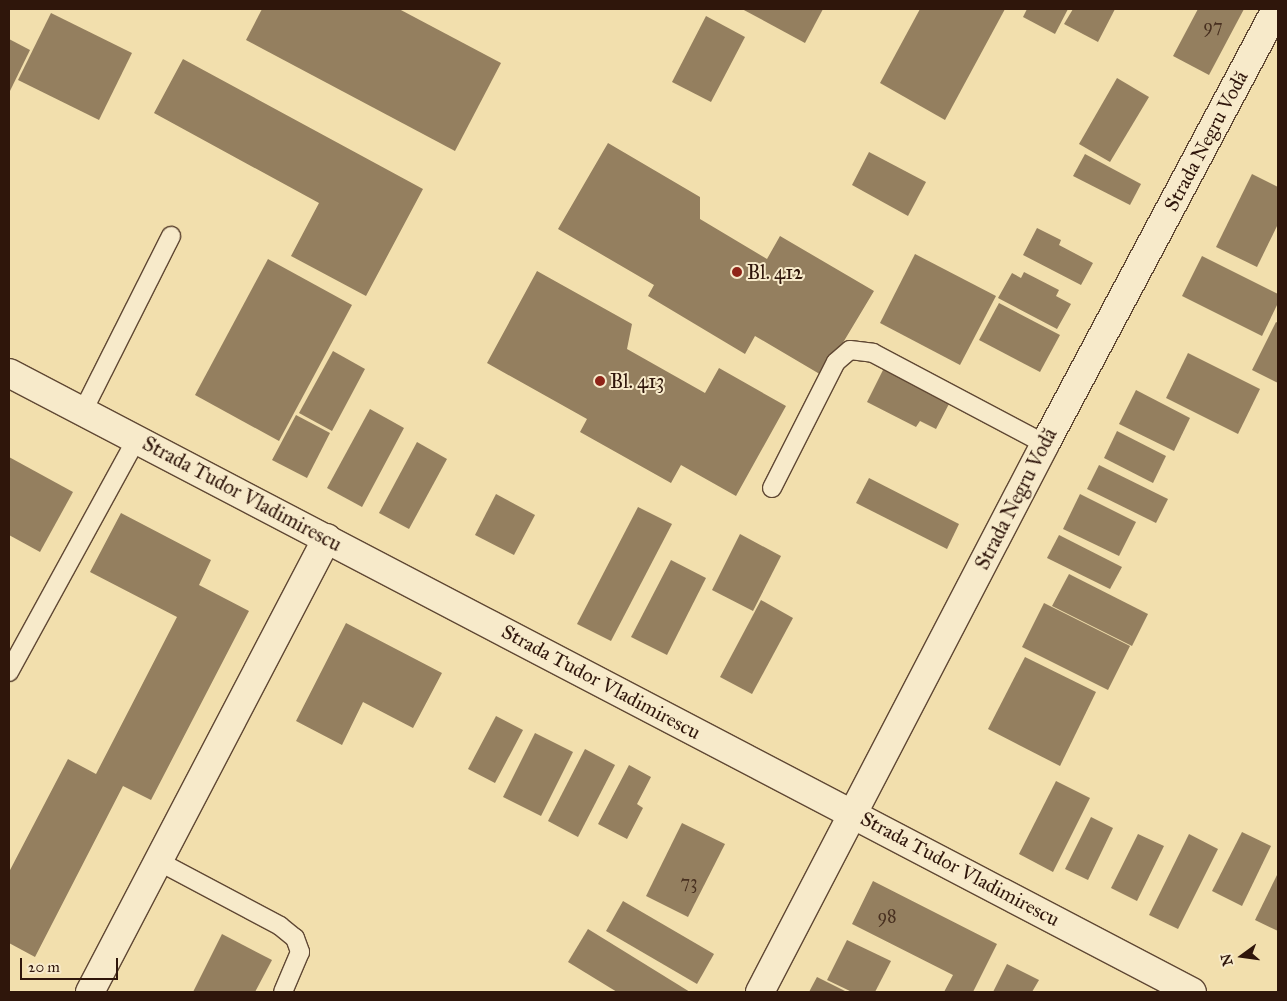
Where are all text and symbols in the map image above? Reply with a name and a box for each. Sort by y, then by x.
house number: 97 [1203,15,1223,37]
street label: Strada Negru Vodă [1159,67,1253,215]
place label: Bl. 412 [747,260,803,284]
marker: Bl. 412 [731,266,743,278]
place label: Bl. 413 [610,369,664,393]
marker: Bl. 413 [594,375,606,387]
street label: Strada Negru Vodă [970,424,1062,574]
street label: Strada Tudor Vladimirescu [138,431,346,557]
street label: Strada Tudor Vladimirescu [497,619,705,745]
street label: Strada Tudor Vladimirescu [856,806,1064,932]
house number: 73 [681,871,697,893]
house number: 98 [877,905,897,927]
north arrow [1217,931,1267,981]
scale bar [22,948,120,980]
text: N [1217,952,1237,968]
text: 20 m [28,958,60,976]

